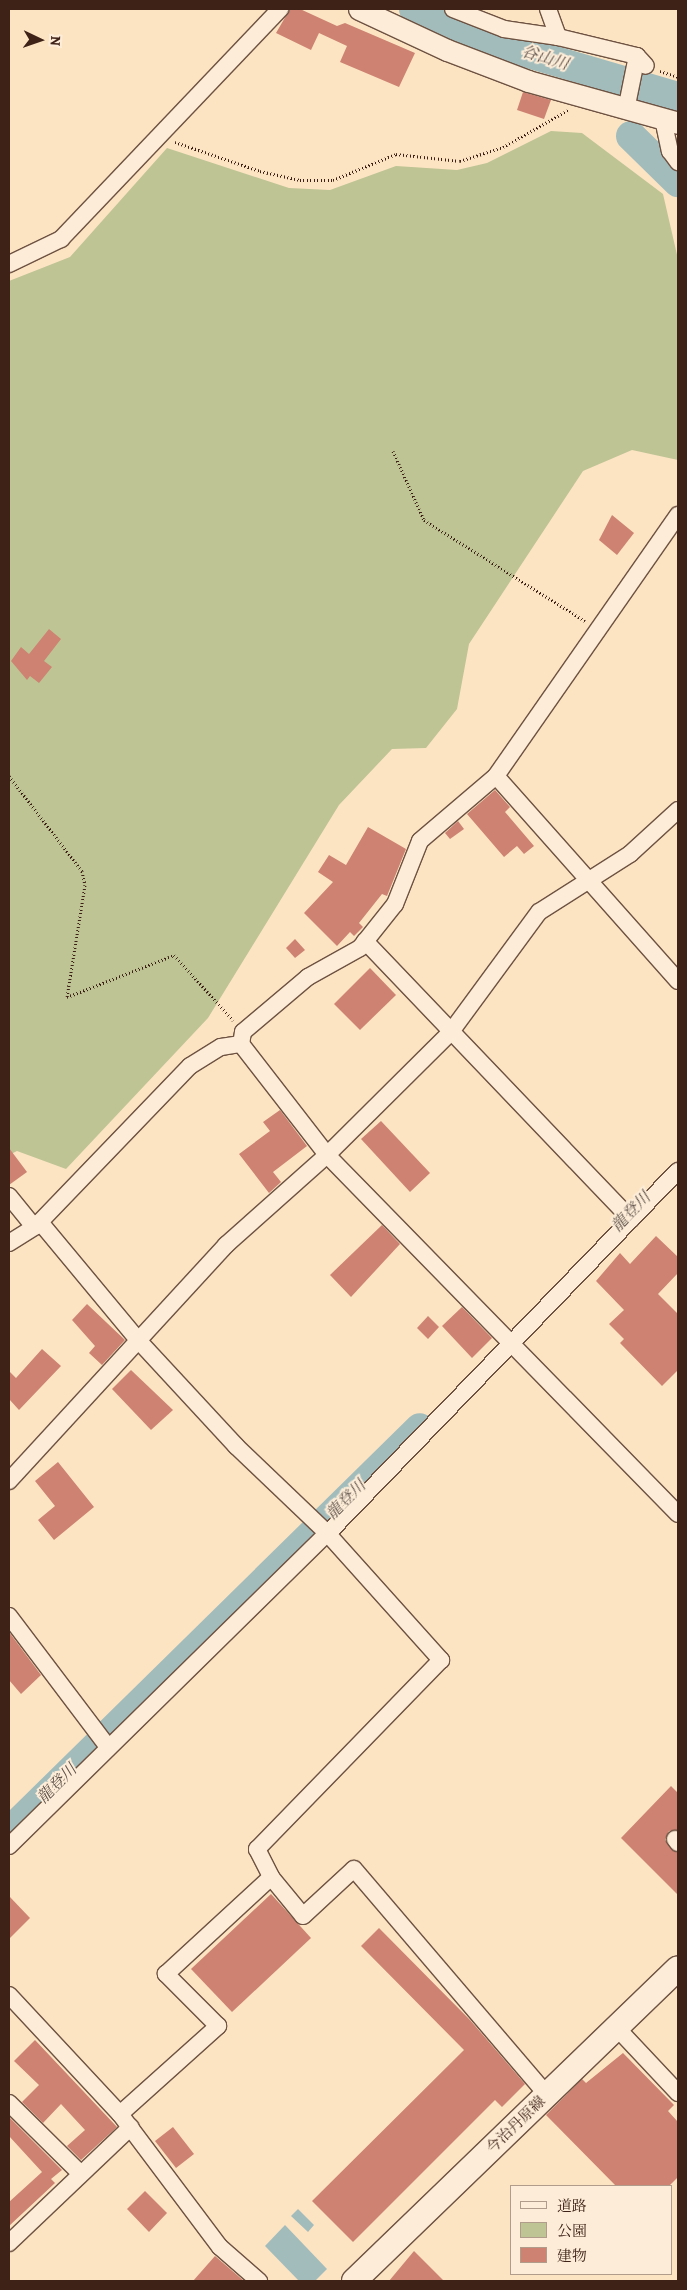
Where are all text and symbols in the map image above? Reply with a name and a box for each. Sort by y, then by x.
north arrow [15,15,65,65]
text: N [46,35,65,46]
water label: 谷山川 [519,42,571,74]
water label: 龍登川 [607,1188,655,1236]
water label: 龍登川 [322,1476,370,1524]
water label: 龍登川 [33,1760,81,1808]
street label: 今治丹原線 [483,2092,549,2158]
legend [510,2185,672,2275]
text: 道路 [557,2196,587,2216]
text: 公園 [557,2221,587,2241]
text: 建物 [557,2246,587,2266]

